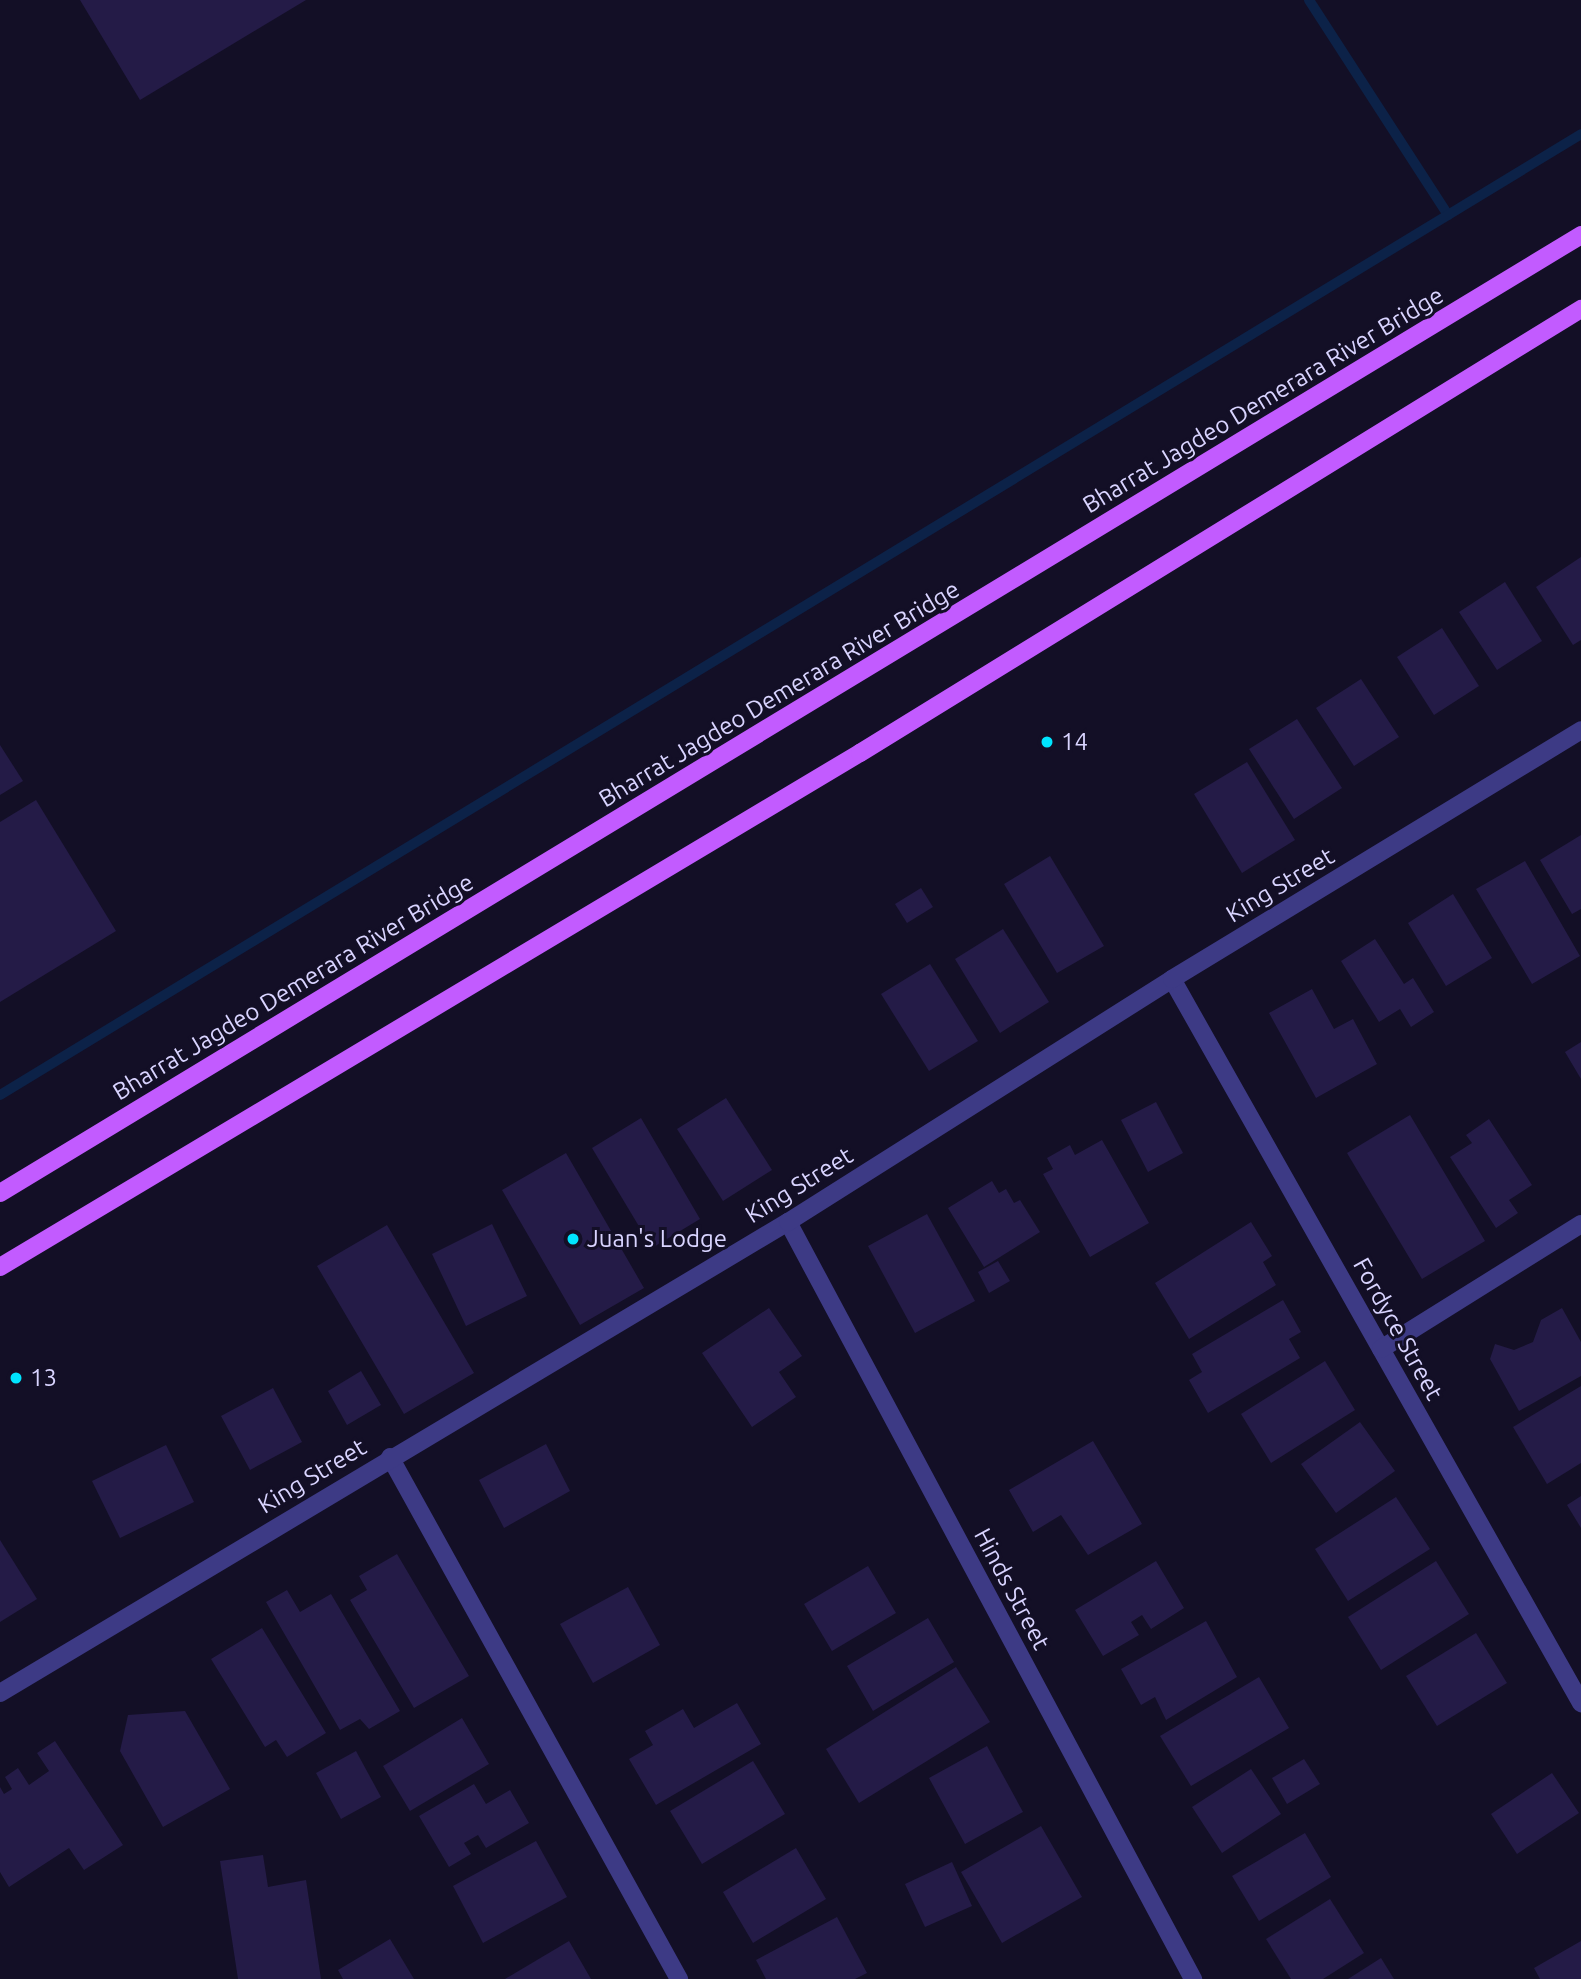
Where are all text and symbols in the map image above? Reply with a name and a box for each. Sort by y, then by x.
street label: Bharrat Jagdeo Demerara River Bridge [1078,281,1448,519]
street label: Bharrat Jagdeo Demerara River Bridge [594,575,964,813]
place label: 14 [1061,728,1088,756]
marker: 14 [1039,734,1055,750]
street label: King Street [1221,842,1339,928]
street label: Bharrat Jagdeo Demerara River Bridge [108,868,478,1106]
street label: King Street [740,1141,858,1229]
place label: Juan's Lodge [587,1225,727,1253]
marker: Juan's Lodge [565,1231,581,1247]
street label: Fordyce Street [1347,1253,1449,1405]
place label: 13 [30,1364,57,1392]
marker: 13 [8,1370,24,1386]
street label: King Street [253,1433,371,1519]
street label: Hinds Street [968,1523,1056,1655]

